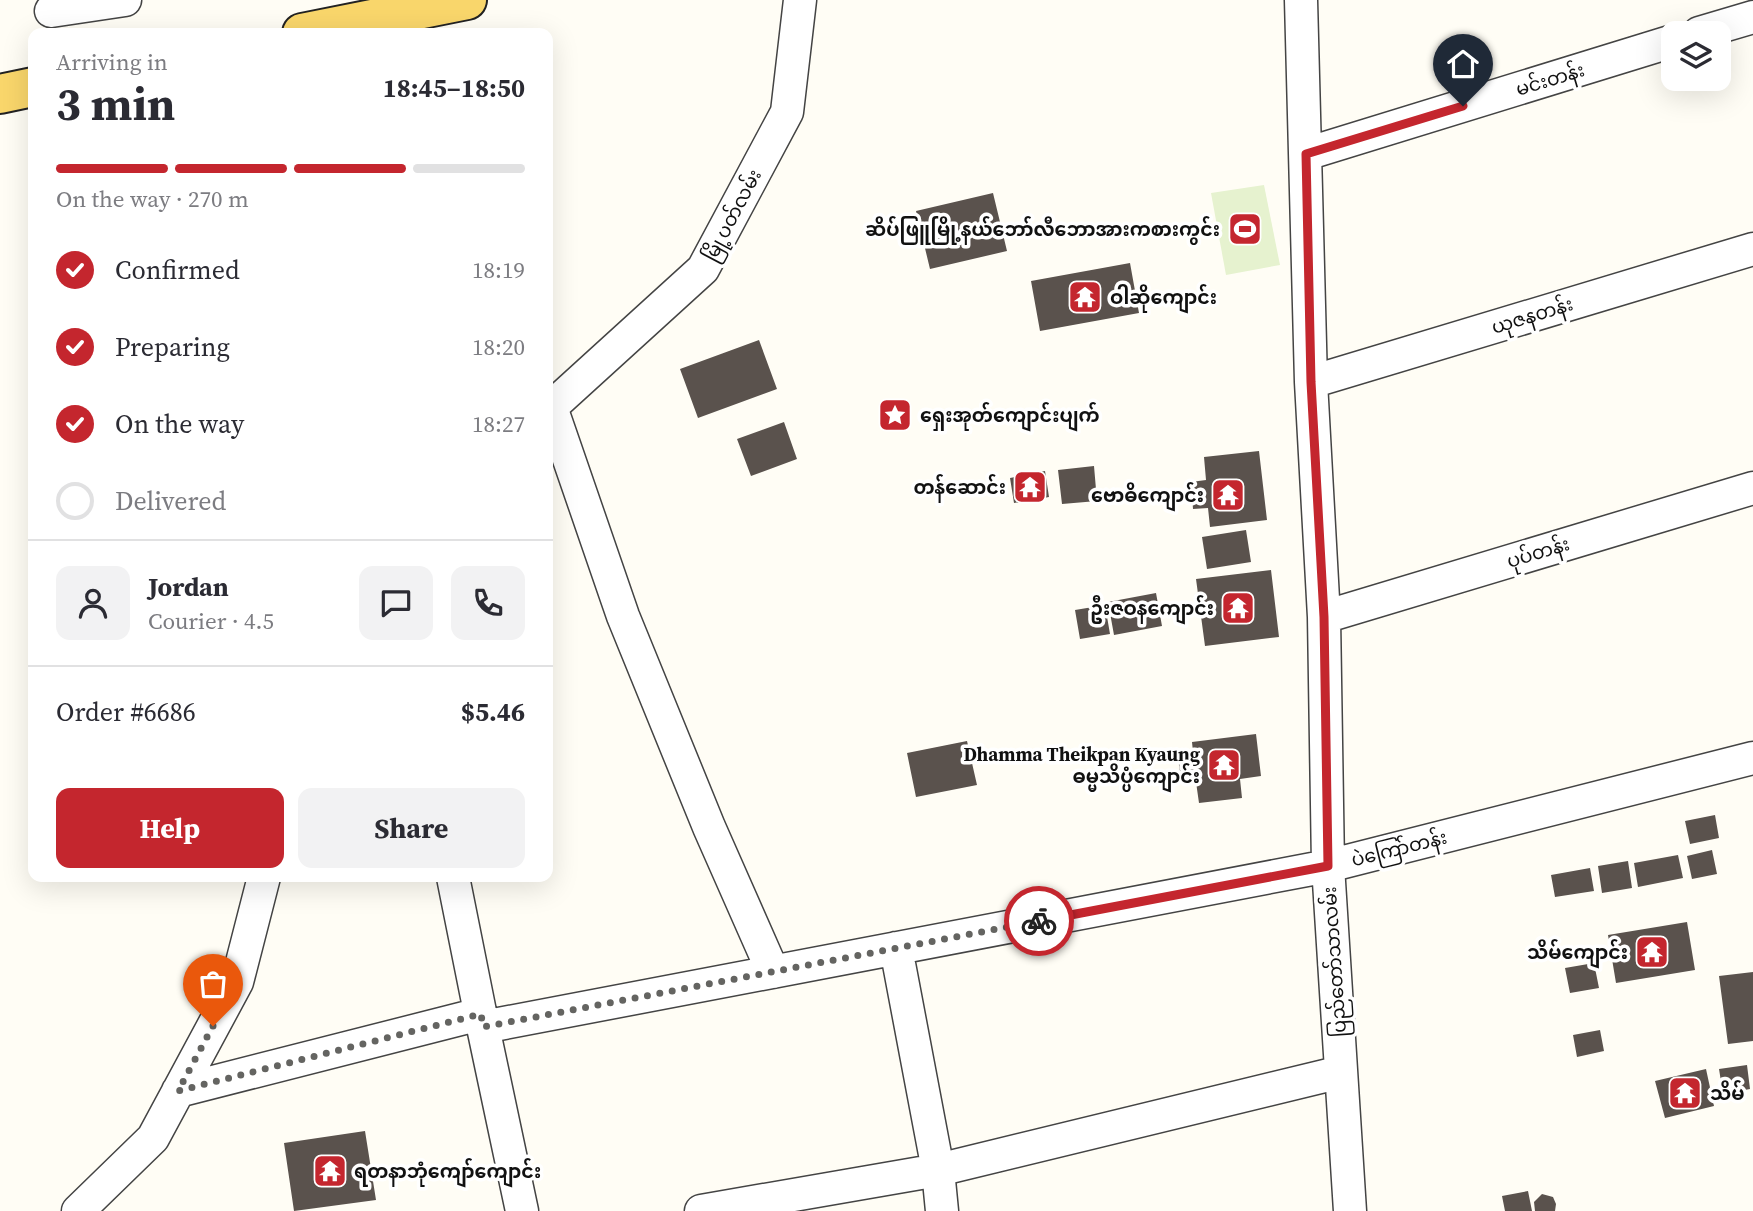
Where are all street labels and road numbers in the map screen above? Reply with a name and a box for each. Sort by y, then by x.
street label: မင်းတန်း [1512,55,1588,105]
street label: မြို့ပတ်လမ်း [696,164,770,267]
street label: ယုဇနတန်း [1488,289,1577,344]
street label: ပုပ်တန်း [1503,529,1574,578]
street label: ပဲကြော်တန်း [1348,823,1450,875]
street label: ပြည်တော်သာလမ်း [1315,886,1355,1038]

